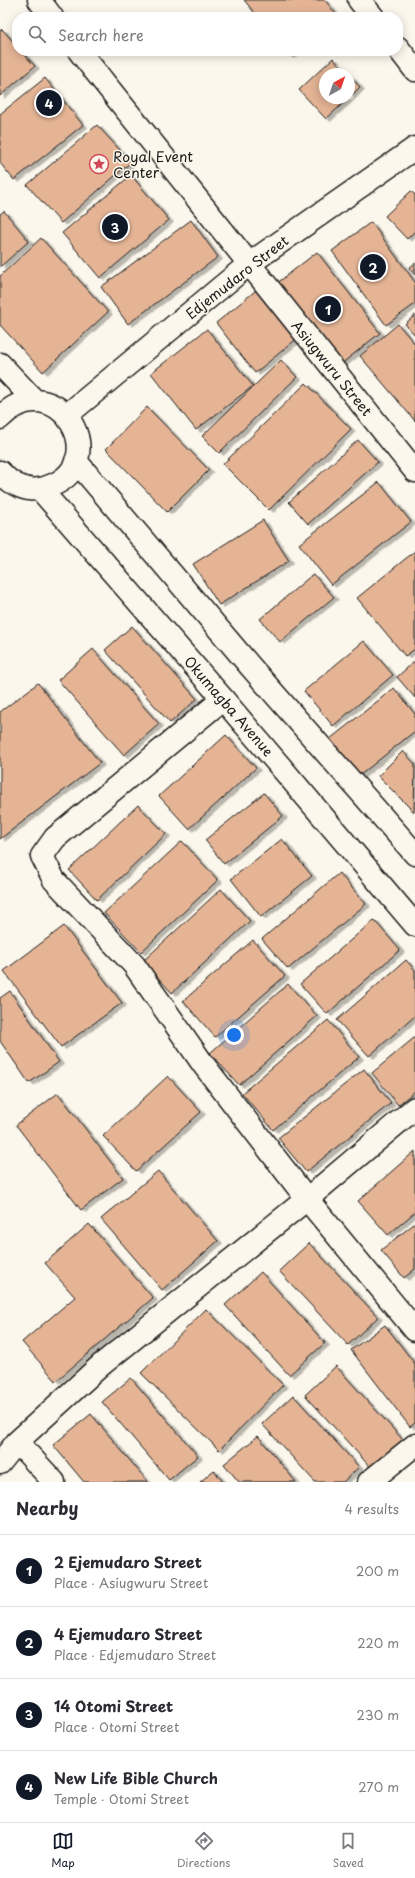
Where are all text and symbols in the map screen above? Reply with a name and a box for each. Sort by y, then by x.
search box [12,12,403,56]
icon: search [26,23,48,45]
text: Search here [58,23,144,46]
north arrow [319,68,355,104]
pin: 4 [36,88,62,118]
place label: Royal Event Center [113,146,193,183]
place icon: Royal Event Center [88,153,110,175]
pin: 3 [102,212,128,242]
street label: Edjemudaro Street [181,230,293,324]
pin: 2 [360,252,386,282]
pin: 1 [315,294,341,324]
street label: Asiugwuru Street [287,316,377,421]
street label: Okumagba Avenue [180,651,279,761]
your location [224,1025,244,1045]
text: Nearby [16,1495,78,1521]
text: 4 results [345,1499,399,1518]
text: 2 Ejemudaro Street [54,1550,202,1573]
text: 1 [26,1561,32,1580]
text: 200 m [356,1561,399,1580]
text: Place · Asiugwuru Street [54,1573,208,1592]
text: 4 Ejemudaro Street [54,1622,202,1645]
text: 2 [24,1633,34,1652]
text: 220 m [357,1633,399,1652]
text: Place · Edjemudaro Street [54,1645,216,1664]
text: 14 Otomi Street [54,1694,173,1717]
text: 3 [25,1705,33,1724]
text: 230 m [357,1705,399,1724]
text: Place · Otomi Street [54,1717,179,1736]
text: New Life Bible Church [54,1766,218,1789]
text: 4 [25,1777,33,1796]
text: 270 m [358,1777,399,1796]
text: Temple · Otomi Street [54,1789,189,1808]
tab: Map [51,1830,75,1871]
tab: Directions [177,1830,230,1871]
tab: Saved [333,1830,364,1871]

